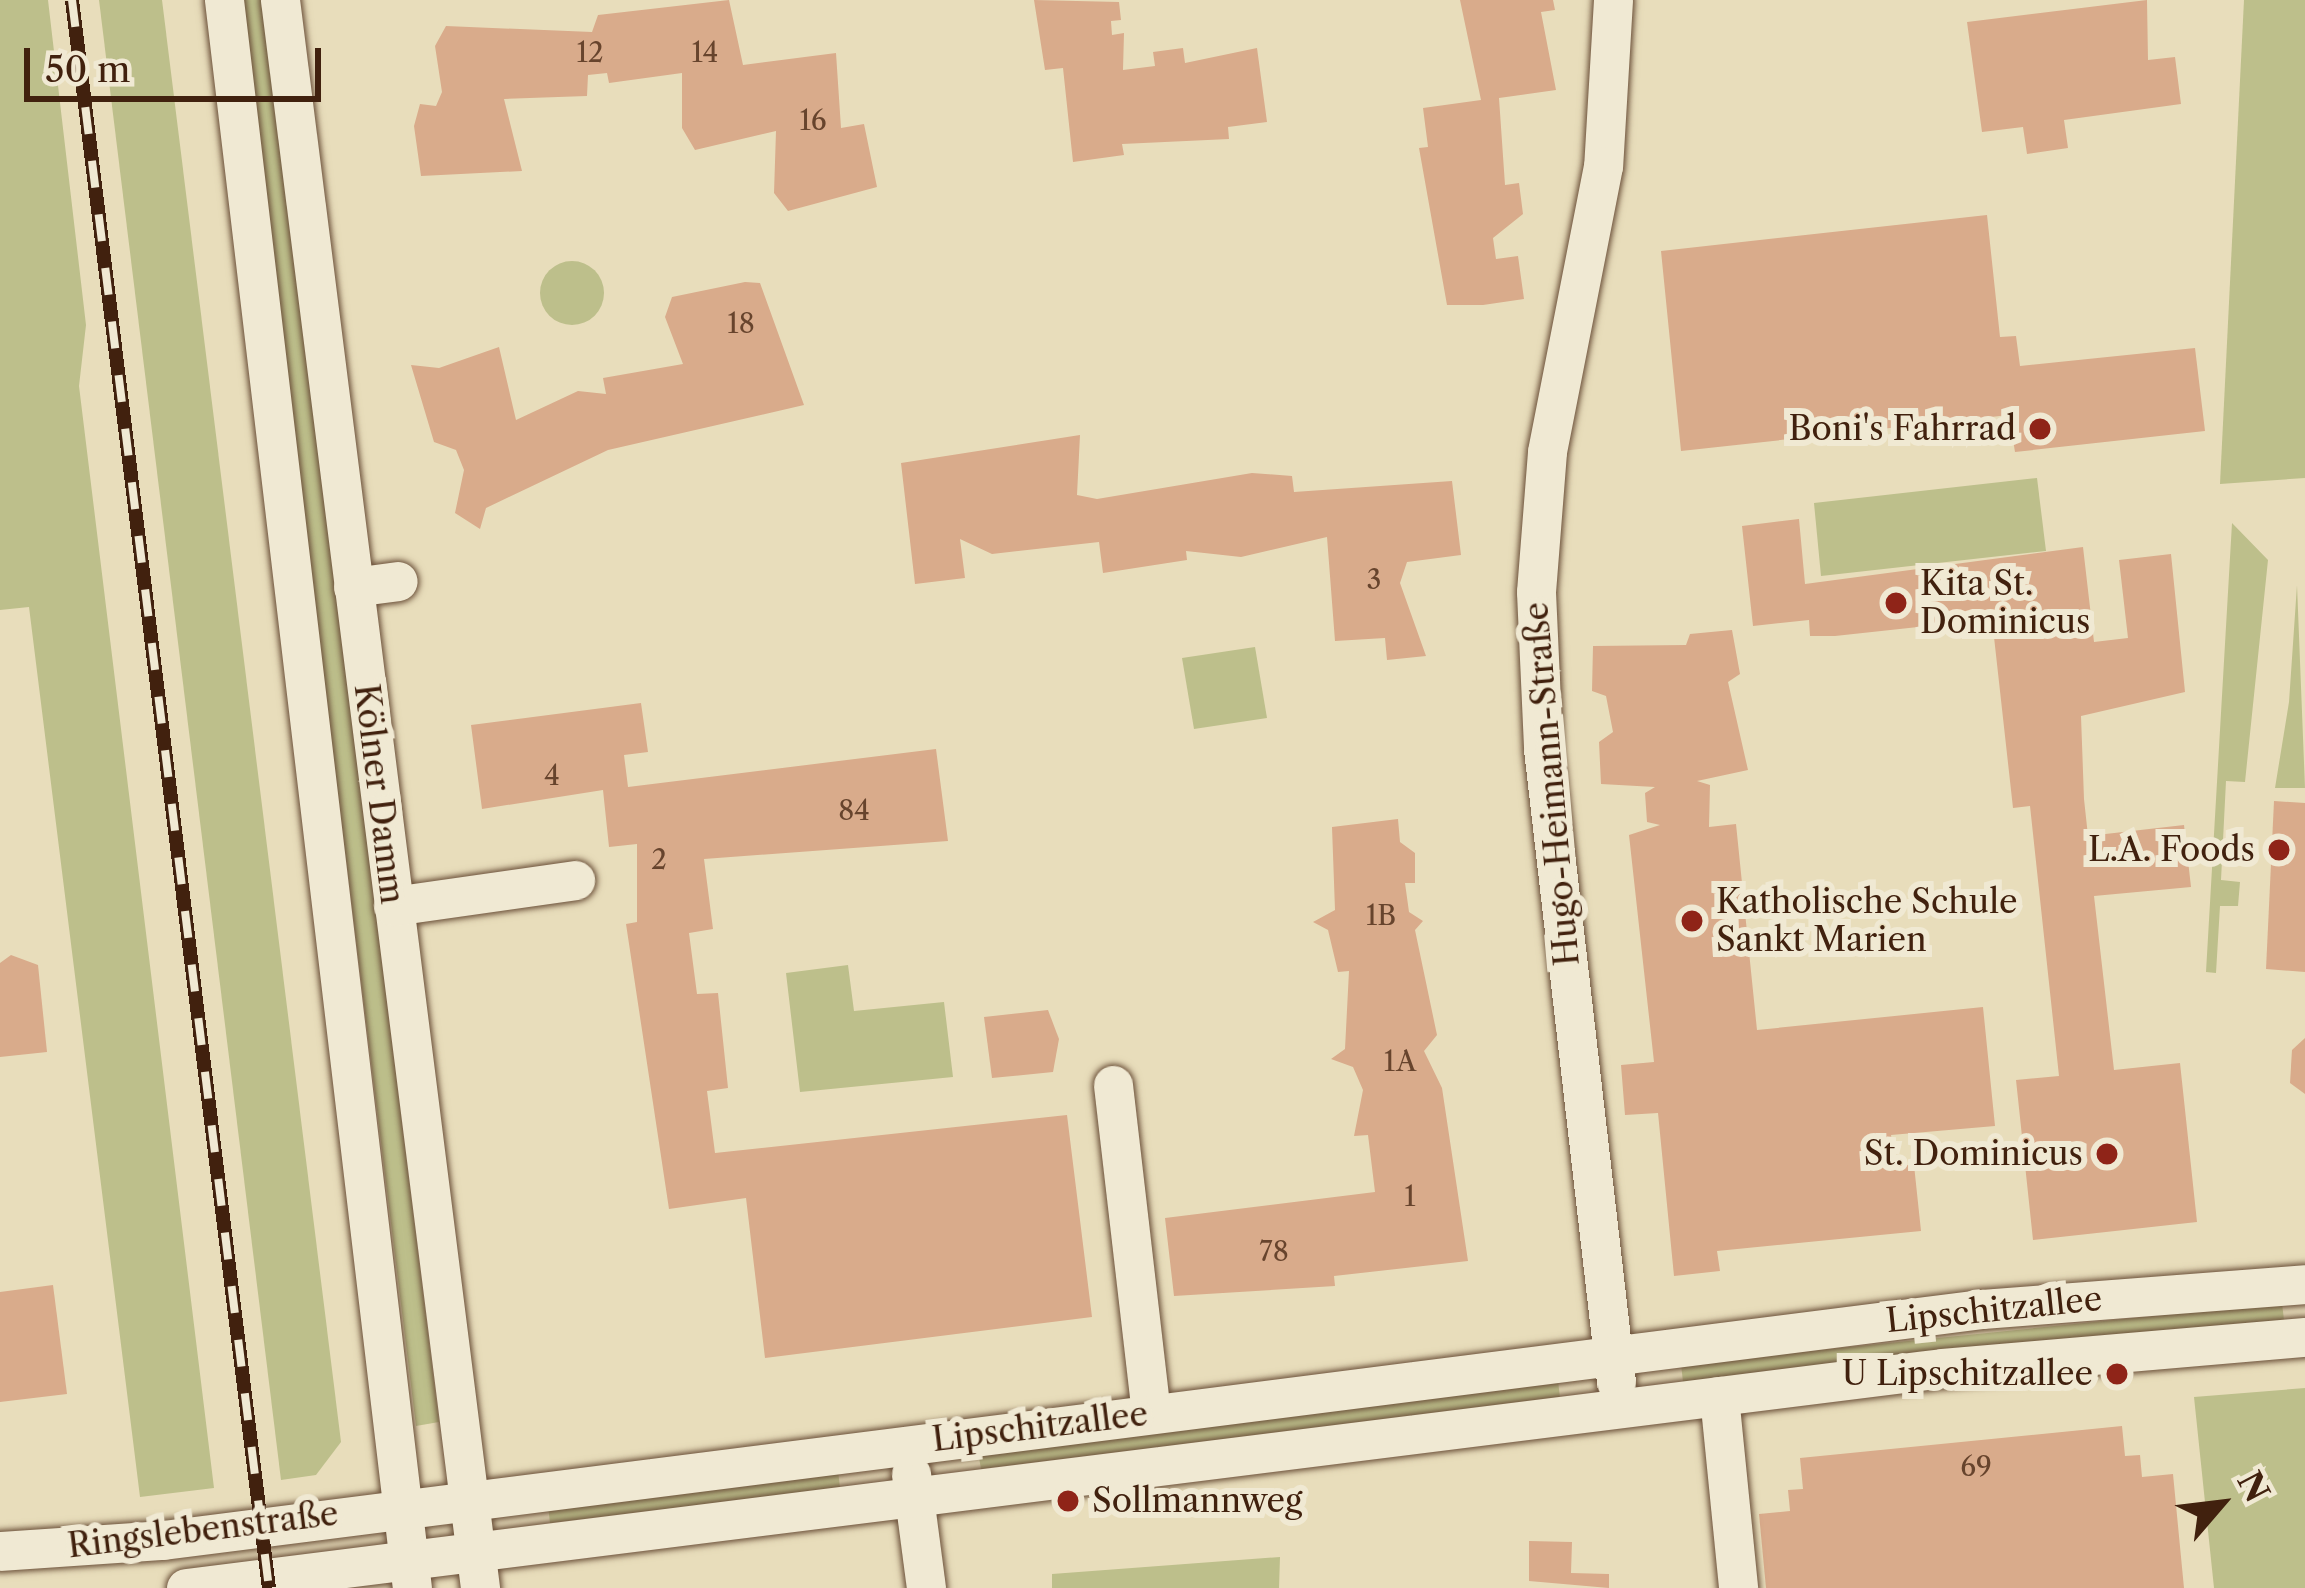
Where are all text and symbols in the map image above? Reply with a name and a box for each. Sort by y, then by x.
scale bar [30,24,327,98]
house number: 12 [577,37,603,69]
house number: 14 [692,37,718,69]
text: 50 m [45,47,130,91]
house number: 16 [799,105,827,137]
house number: 18 [727,308,755,340]
place label: Boni's Fahrrad [1789,409,2016,449]
marker: Boni's Fahrrad [2027,416,2053,442]
house number: 3 [1367,564,1381,596]
place label: Kita St. Dominicus [1920,564,2090,642]
marker: Kita St. Dominicus [1883,590,1909,616]
street label: Hugo-Heimann-Straße [1516,600,1588,968]
street label: Kölner Damm [346,681,412,907]
house number: 4 [544,760,560,792]
house number: 84 [838,795,870,827]
place label: L.A. Foods [2088,830,2255,870]
marker: L.A. Foods [2266,837,2292,863]
house number: 2 [651,844,667,876]
place label: Katholische Schule Sankt Marien [1716,882,2017,960]
house number: 1B [1366,900,1396,932]
marker: Katholische Schule Sankt Marien [1679,908,1705,934]
house number: 1A [1384,1046,1416,1078]
place label: St. Dominicus [1864,1134,2083,1174]
marker: St. Dominicus [2094,1141,2120,1167]
house number: 1 [1404,1181,1416,1213]
house number: 78 [1259,1236,1289,1268]
street label: Lipschitzallee [1884,1279,2104,1341]
place label: U Lipschitzallee [1842,1354,2093,1394]
marker: U Lipschitzallee [2104,1361,2130,1387]
street label: Lipschitzallee [930,1394,1150,1460]
north arrow [2161,1444,2281,1564]
house number: 69 [1960,1451,1992,1483]
text: N [2228,1465,2278,1509]
place label: Sollmannweg [1092,1481,1303,1521]
marker: Sollmannweg [1055,1488,1081,1514]
street label: Ringslebenstraße [65,1494,341,1566]

